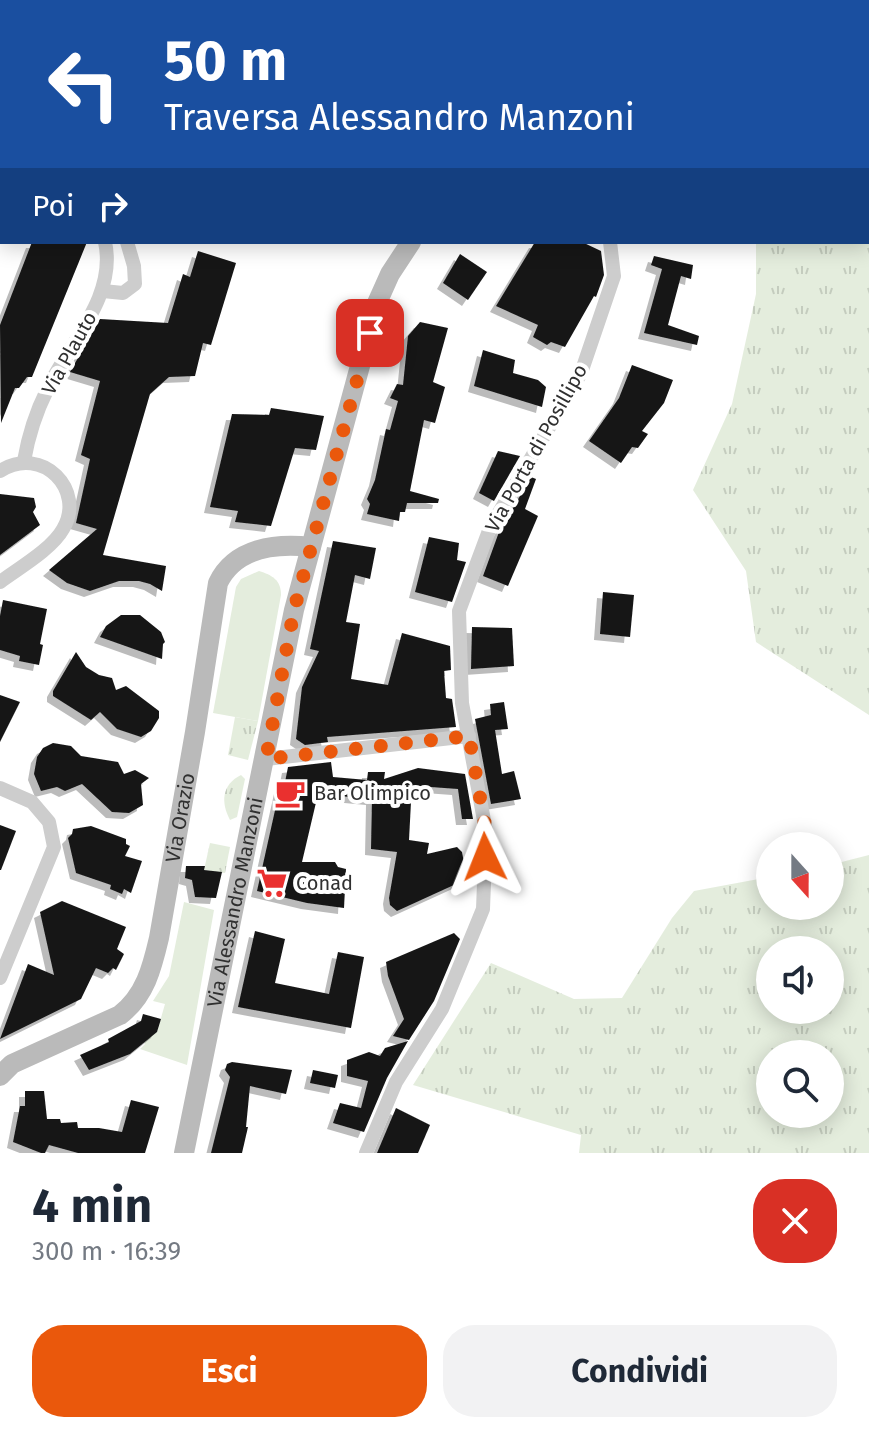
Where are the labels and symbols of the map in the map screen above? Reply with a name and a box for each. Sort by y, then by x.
pin [336,299,404,367]
street label: Via Plauto [36,307,102,399]
street label: Via Porta di Posillipo [480,360,592,536]
street label: Via Orazio [160,771,200,864]
cafe icon: Bar Olimpico [273,776,307,810]
place label: Bar Olimpico [314,781,431,805]
street label: Via Alessandro Manzoni [202,795,268,1009]
position arrow [443,815,527,899]
north arrow [756,832,844,920]
supermarket icon: Conad [255,866,289,900]
place label: Conad [296,871,353,895]

